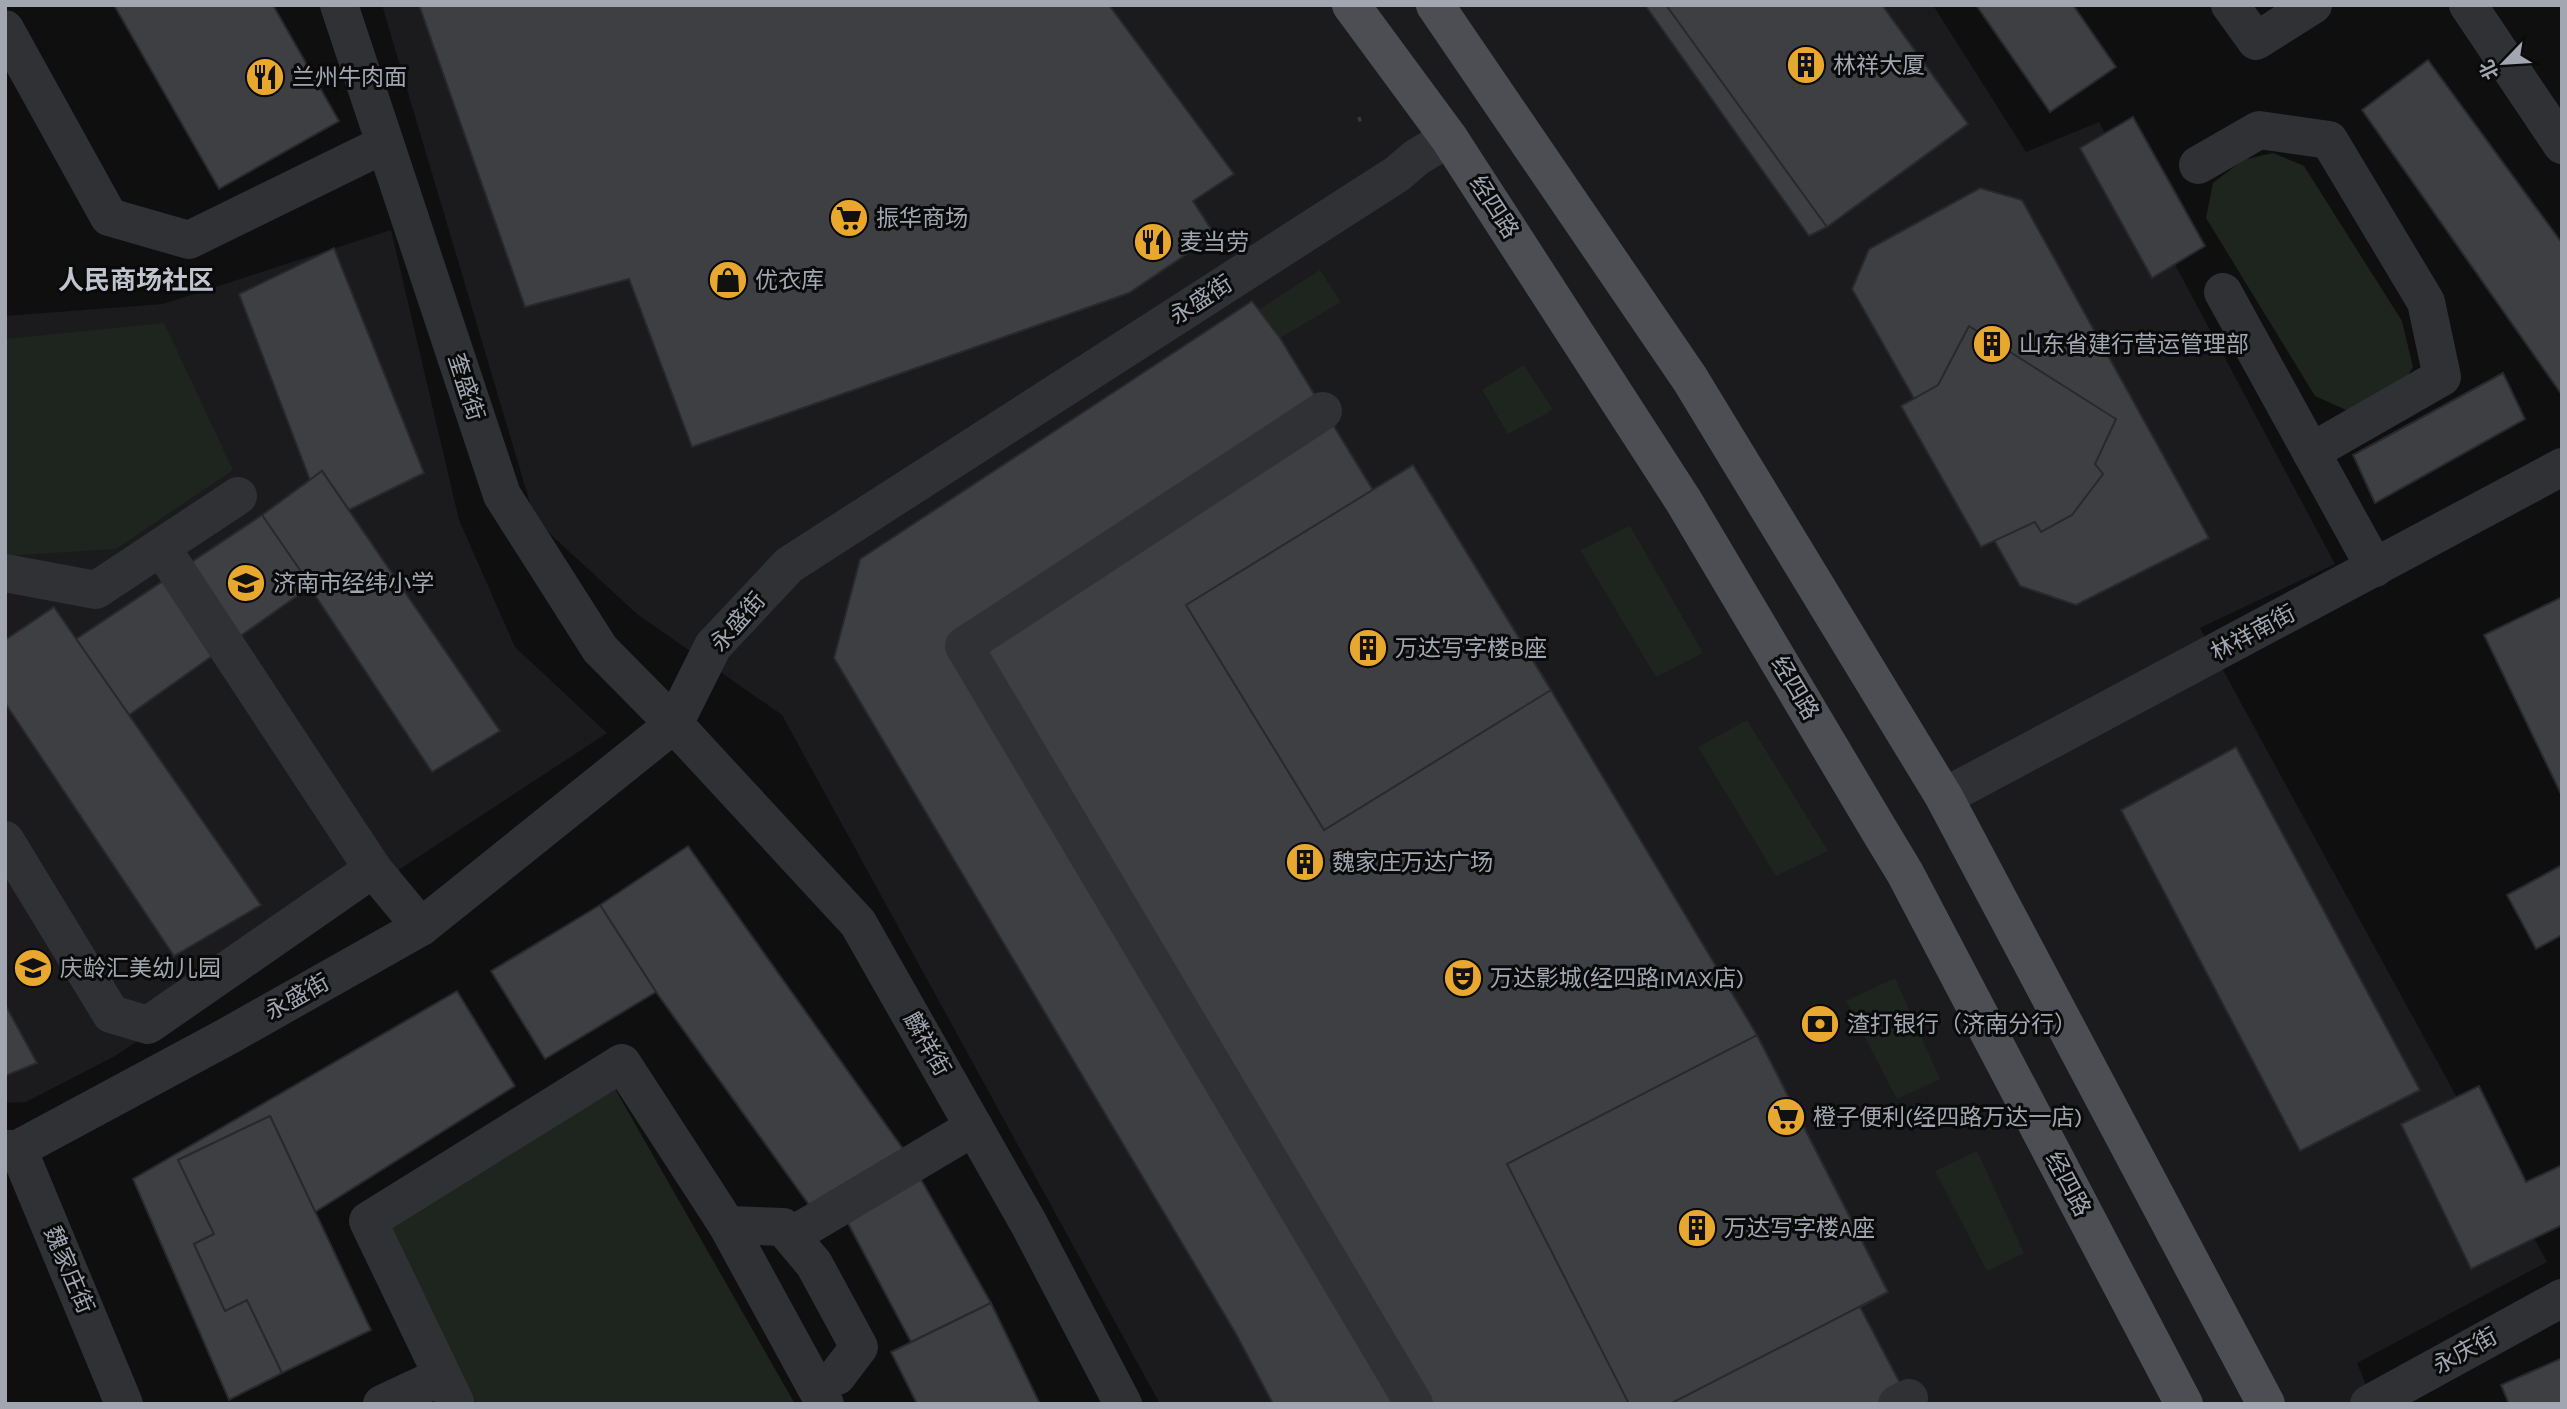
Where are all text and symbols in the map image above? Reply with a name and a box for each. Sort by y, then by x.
north arrow [2469,28,2539,98]
building icon: 林祥大厦 [1785,44,1827,86]
place label: 林祥大厦 [1833,52,1925,79]
restaurant icon: 兰州牛肉面 [244,56,286,98]
text: 北 [2476,56,2503,83]
place label: 兰州牛肉面 [292,64,407,91]
street label: 经四路 [1464,171,1524,243]
supermarket icon: 振华商场 [828,197,870,239]
place label: 振华商场 [876,205,968,232]
restaurant icon: 麦当劳 [1132,221,1174,263]
place label: 麦当劳 [1180,229,1249,256]
shop icon: 优衣库 [707,259,749,301]
district label: 人民商场社区 [58,265,214,296]
place label: 优衣库 [755,267,824,294]
street label: 永盛街 [1165,270,1237,330]
building icon: 山东省建行营运管理部 [1971,323,2013,365]
place label: 山东省建行营运管理部 [2019,331,2249,358]
street label: 奎盛街 [442,350,490,424]
school or university icon: 济南市经纬小学 [225,562,267,604]
place label: 济南市经纬小学 [273,570,434,597]
street label: 永盛街 [705,587,771,657]
street label: 林祥南街 [2206,599,2300,667]
building icon: 万达写字楼B座 [1347,627,1389,669]
place label: 万达写字楼B座 [1395,635,1547,662]
street label: 经四路 [1766,651,1824,725]
building icon: 魏家庄万达广场 [1284,841,1326,883]
place label: 魏家庄万达广场 [1332,849,1493,876]
school or university icon: 庆龄汇美幼儿园 [12,947,54,989]
place label: 庆龄汇美幼儿园 [60,955,221,982]
theatre icon: 万达影城(经四路IMAX店) [1442,957,1484,999]
place label: 万达影城(经四路IMAX店) [1490,965,1744,992]
street label: 永盛街 [260,968,334,1026]
bank icon: 渣打银行（济南分行） [1799,1003,1841,1045]
street label: 麟祥街 [898,1007,956,1081]
place label: 渣打银行（济南分行） [1847,1011,2077,1038]
supermarket icon: 橙子便利(经四路万达一店) [1765,1096,1807,1138]
place label: 橙子便利(经四路万达一店) [1813,1104,2082,1131]
street label: 经四路 [2040,1147,2096,1221]
building icon: 万达写字楼A座 [1676,1207,1718,1249]
place label: 万达写字楼A座 [1724,1215,1875,1242]
street label: 魏家庄街 [39,1222,99,1318]
street label: 永庆街 [2428,1322,2502,1380]

